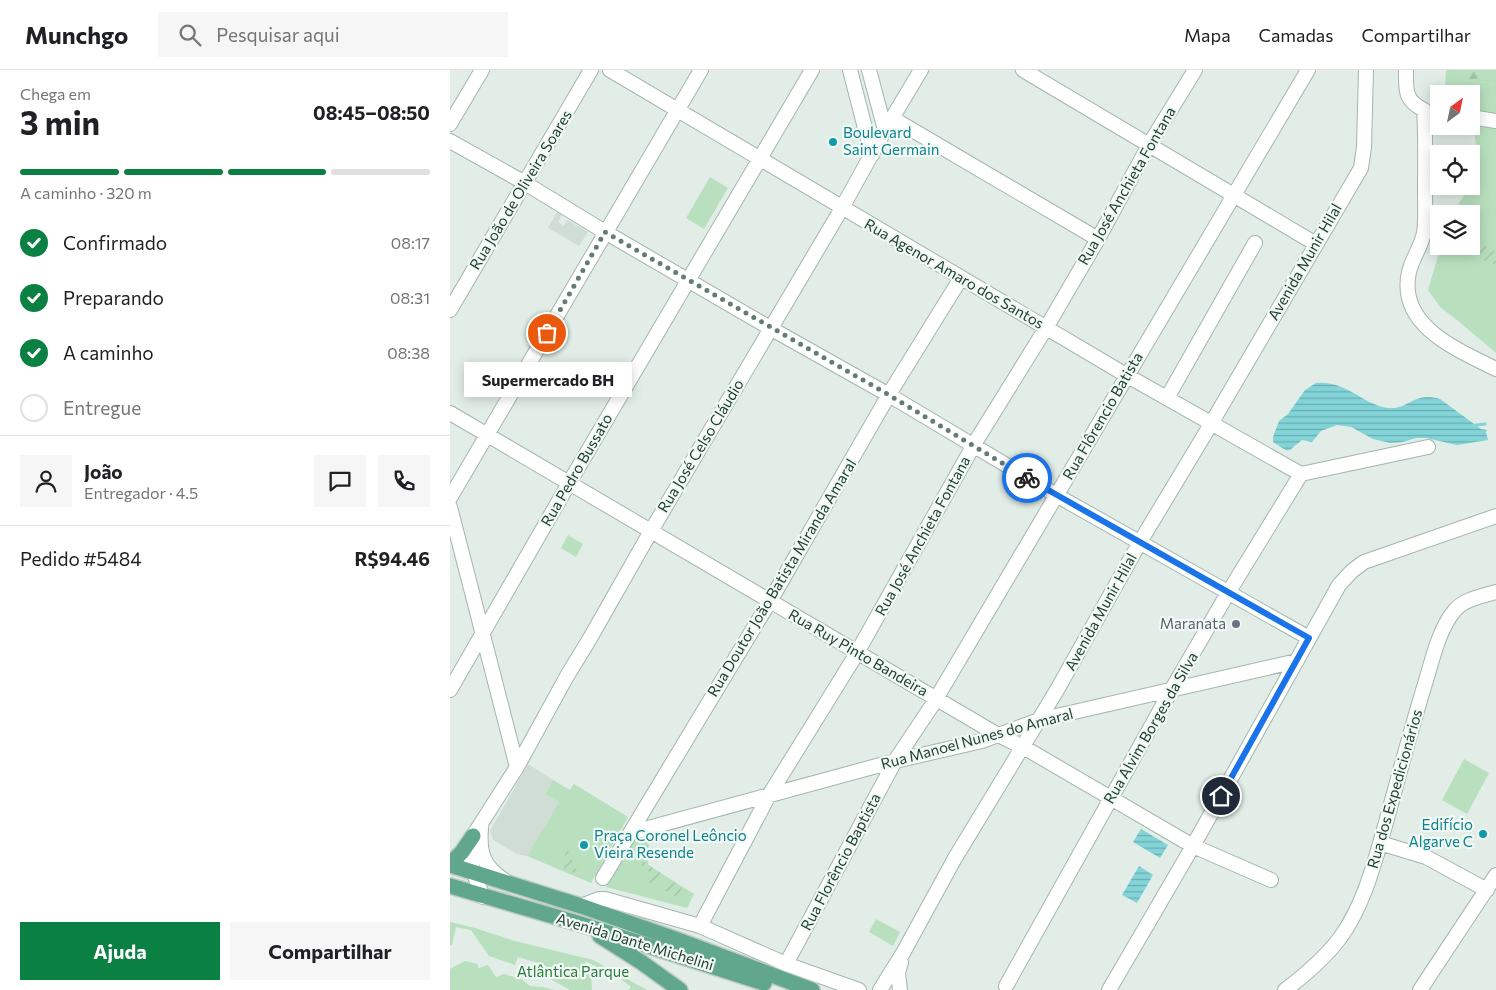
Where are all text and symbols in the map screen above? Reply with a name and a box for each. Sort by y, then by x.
search box [158,12,508,57]
text: Munchgo [25,20,128,49]
icon: search [176,21,204,49]
text: Pesquisar aqui [216,23,340,46]
text: Mapa [1184,24,1231,46]
text: Camadas [1259,24,1333,46]
text: Compartilhar [1361,24,1471,46]
text: Chega em [20,84,91,103]
north arrow [1430,85,1480,135]
map controls [1430,85,1480,255]
text: 08:45–08:50 [313,101,430,124]
text: 3 min [20,102,100,142]
street label: Rua José Anchieta Fontana [1073,103,1179,268]
street label: Rua João de Oliveira Soares [465,106,575,273]
place label: Boulevard Saint Germain [843,123,939,158]
marker: Boulevard Saint Germain [827,136,839,148]
button: locate [1430,145,1480,195]
text: A caminho · 320 m [20,183,152,202]
street label: Avenida Munir Hilal [1263,200,1345,323]
button: layers [1430,205,1480,255]
street label: Rua Agenor Amaro dos Santos [862,214,1048,332]
icon: check [20,229,48,257]
text: Confirmado [63,231,167,254]
text: 08:17 [391,233,430,252]
icon: check [20,284,48,312]
text: Preparando [63,286,164,309]
text: 08:31 [390,288,430,307]
pin [526,312,568,354]
icon: bag [533,319,561,347]
icon: check [20,339,48,367]
text: A caminho [63,341,154,364]
text: 08:38 [387,343,430,362]
street label: Rua Flôrencio Batista [1058,349,1146,482]
callout: Supermercado BH [463,363,631,398]
text: Supermercado BH [482,370,614,389]
street label: Rua José Celso Cláudio [653,376,747,515]
text: Entregue [63,396,141,419]
street label: Rua Pedro Bussato [537,410,616,529]
street label: Rua José Anchieta Fontana [871,453,974,618]
courier [1002,453,1052,503]
button: person [20,455,72,507]
button: chat [314,455,366,507]
button: phone [378,455,430,507]
street label: Rua Doutor João Batista Miranda Amaral [703,455,859,700]
text: João [84,460,123,483]
icon: bike [1013,464,1041,492]
text: Entregador · 4.5 [84,483,198,502]
text: Pedido #5484 [20,547,142,570]
text: R$94.46 [354,547,430,570]
street label: Avenida Munir Hilal [1060,550,1140,673]
street label: Rua Ruy Pinto Bandeira [786,605,931,699]
place label: Maranata [1160,614,1226,632]
marker: Maranata [1230,618,1242,630]
street label: Rua Alvim Borges da Silva [1099,648,1201,807]
street label: Rua Manoel Nunes do Amaral [879,704,1075,772]
street label: Rua dos Expedicionários [1363,707,1425,870]
pin [1200,775,1242,817]
icon: home [1207,782,1235,810]
street label: Rua Florêncio Baptista [796,790,884,933]
place label: Edifício Algarve C [1408,815,1473,850]
place label: Praça Coronel Leôncio Vieira Resende [594,826,747,861]
marker: Edifício Algarve C [1477,828,1489,840]
marker: Praça Coronel Leôncio Vieira Resende [578,839,590,851]
street label: Avenida Dante Michelini [554,909,716,974]
button: Ajuda [20,922,220,980]
button: Compartilhar [230,922,430,980]
park label: Atlântica Parque [517,962,629,980]

